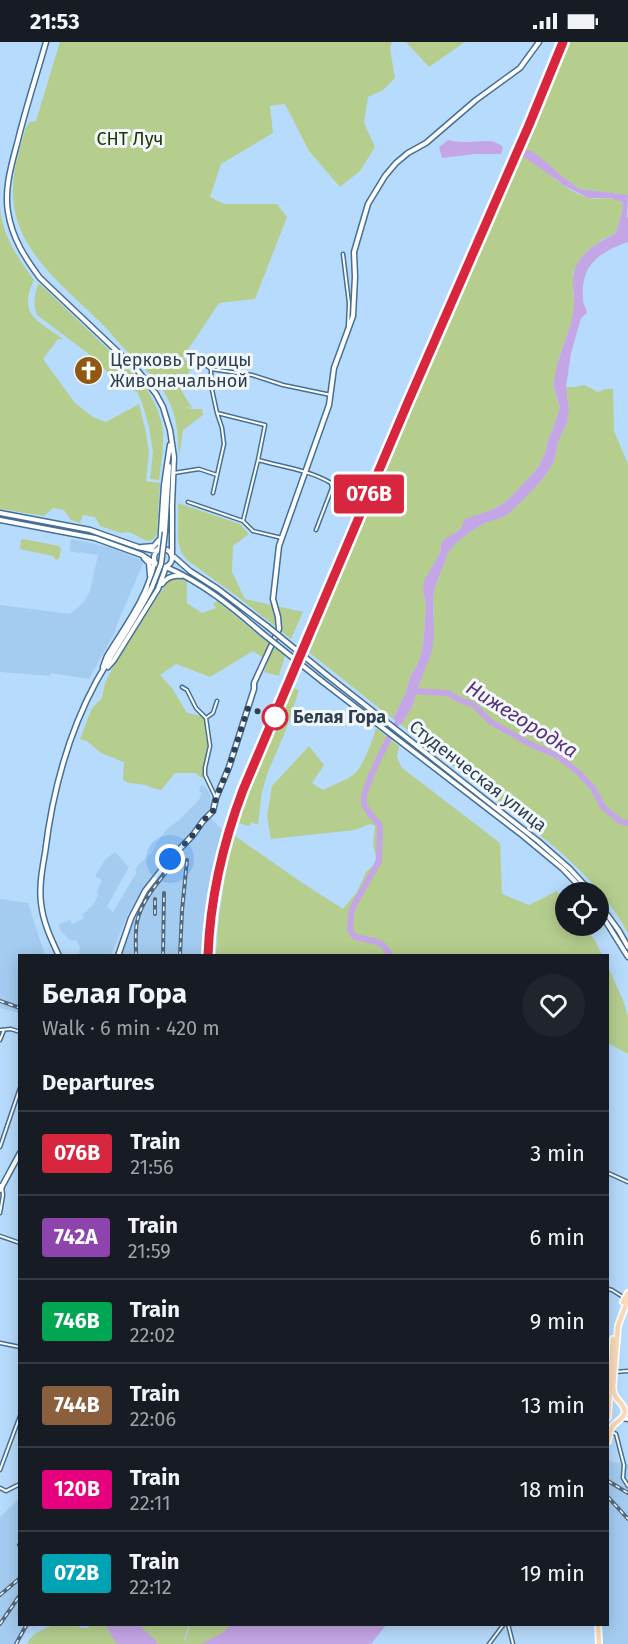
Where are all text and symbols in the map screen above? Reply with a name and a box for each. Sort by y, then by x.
text: 21:53 [30,8,80,35]
park label: СНТ Луч [96,128,164,150]
place label: Церковь Троицы Живоначальной [110,349,251,392]
church icon: Церковь Троицы Живоначальной [73,354,105,386]
line badge: 076В [327,474,411,514]
text: 076В [346,481,392,507]
water label: Нижегородка [462,675,582,763]
marker: Белая Гора [262,704,288,730]
place label: Белая Гора [293,706,386,728]
street label: Студенческая улица [405,715,551,837]
your location [155,844,185,874]
map controls [555,882,609,936]
button: locate [555,882,609,936]
button: heart [522,974,585,1037]
text: Белая Гора [42,977,187,1010]
text: Walk · 6 min · 420 m [42,1016,220,1040]
text: Departures [42,1069,154,1096]
text: Train [130,1128,180,1155]
text: 076В [54,1140,100,1166]
text: 3 min [530,1140,585,1167]
text: 21:56 [130,1155,174,1179]
text: Train [128,1212,178,1239]
text: 742А [54,1224,98,1250]
text: 6 min [529,1224,585,1251]
text: 21:59 [128,1239,171,1263]
text: Train [130,1296,180,1323]
text: 746В [54,1308,100,1334]
text: 9 min [530,1308,585,1335]
text: 22:02 [130,1323,175,1347]
text: Train [130,1380,180,1407]
text: 744В [54,1392,100,1418]
text: 13 min [521,1392,585,1419]
text: 22:06 [130,1407,176,1431]
text: Train [130,1464,180,1491]
text: 120В [54,1476,100,1502]
text: 18 min [520,1476,585,1503]
text: 22:11 [130,1491,171,1515]
text: Train [129,1548,180,1575]
text: 072В [54,1560,99,1586]
text: 19 min [520,1560,585,1587]
text: 22:12 [129,1575,172,1599]

